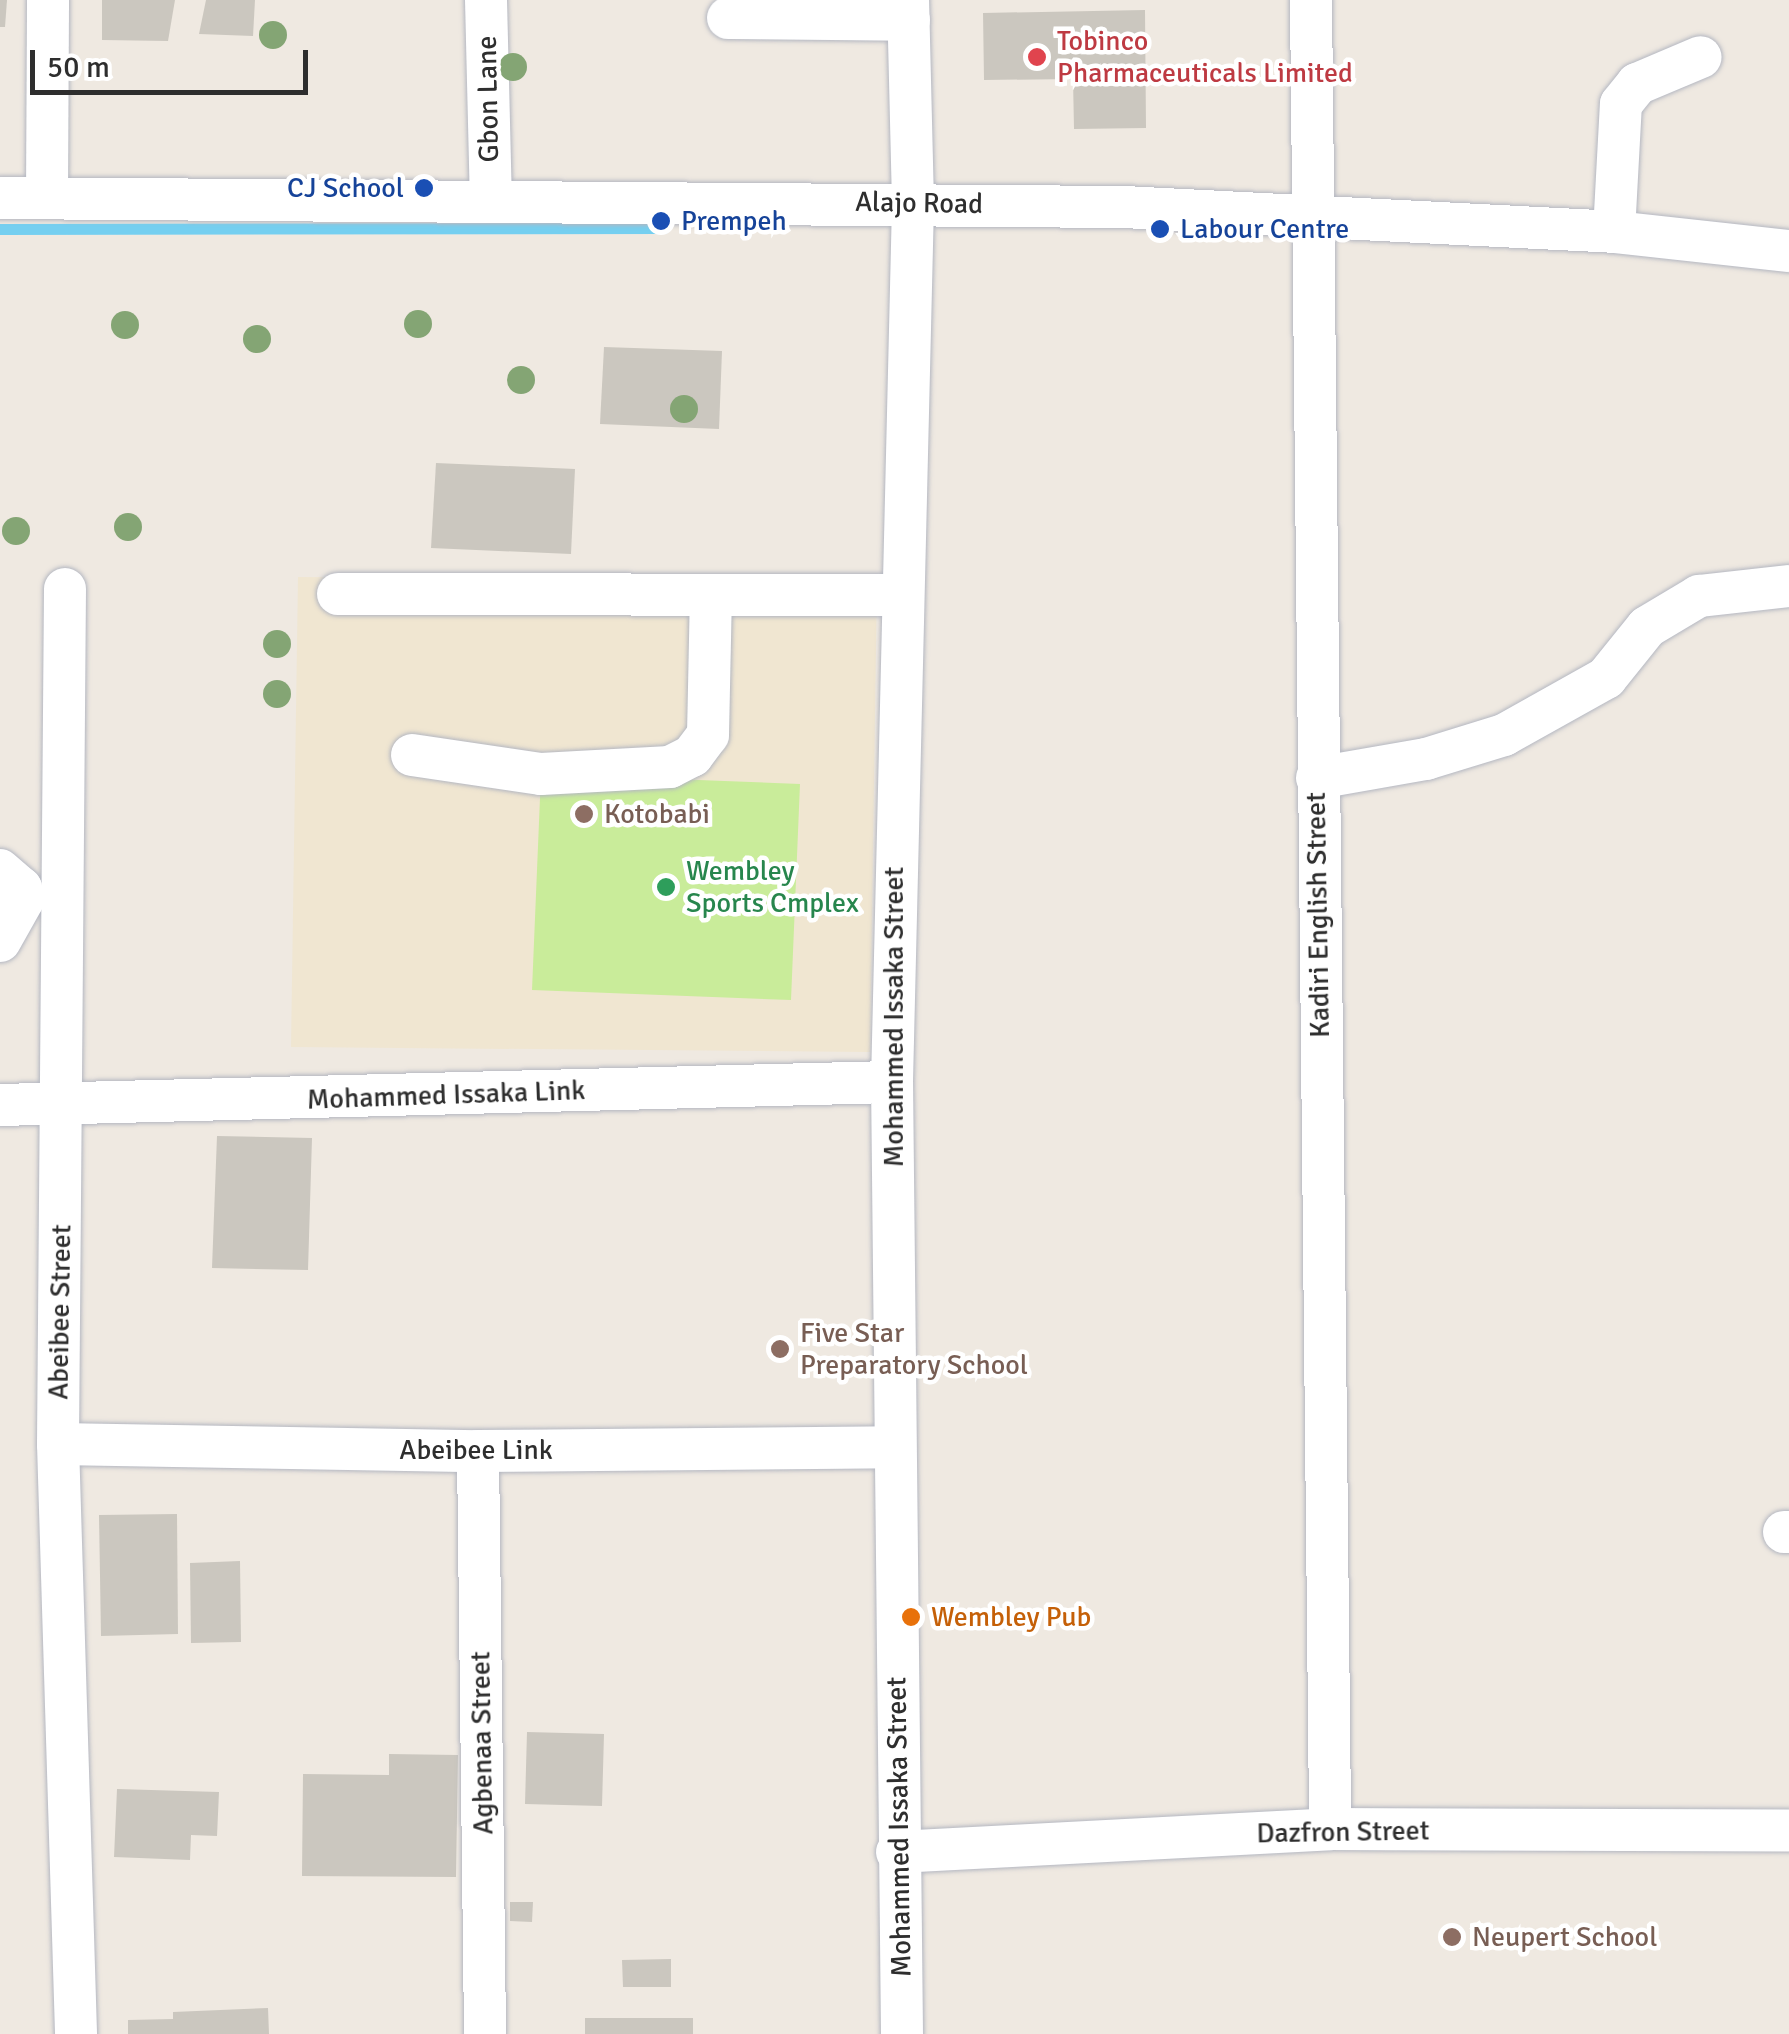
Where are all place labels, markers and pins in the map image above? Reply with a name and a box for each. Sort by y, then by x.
place label: Tobinco Pharmaceuticals Limited [1057,24,1353,90]
marker: Tobinco Pharmaceuticals Limited [1026,46,1048,68]
place label: CJ School [287,171,404,205]
marker: CJ School [413,177,435,199]
place label: Prempeh [681,204,787,238]
marker: Prempeh [650,210,672,232]
place label: Labour Centre [1180,212,1349,246]
marker: Labour Centre [1149,218,1171,240]
place label: Kotobabi [604,797,710,831]
marker: Kotobabi [573,803,595,825]
place label: Wembley Sports Cmplex [686,854,859,920]
marker: Wembley Sports Cmplex [655,876,677,898]
place label: Five Star Preparatory School [800,1316,1028,1382]
marker: Five Star Preparatory School [769,1338,791,1360]
place label: Wembley Pub [931,1600,1091,1634]
marker: Wembley Pub [900,1606,922,1628]
place label: Neupert School [1472,1920,1657,1954]
marker: Neupert School [1441,1926,1463,1948]

